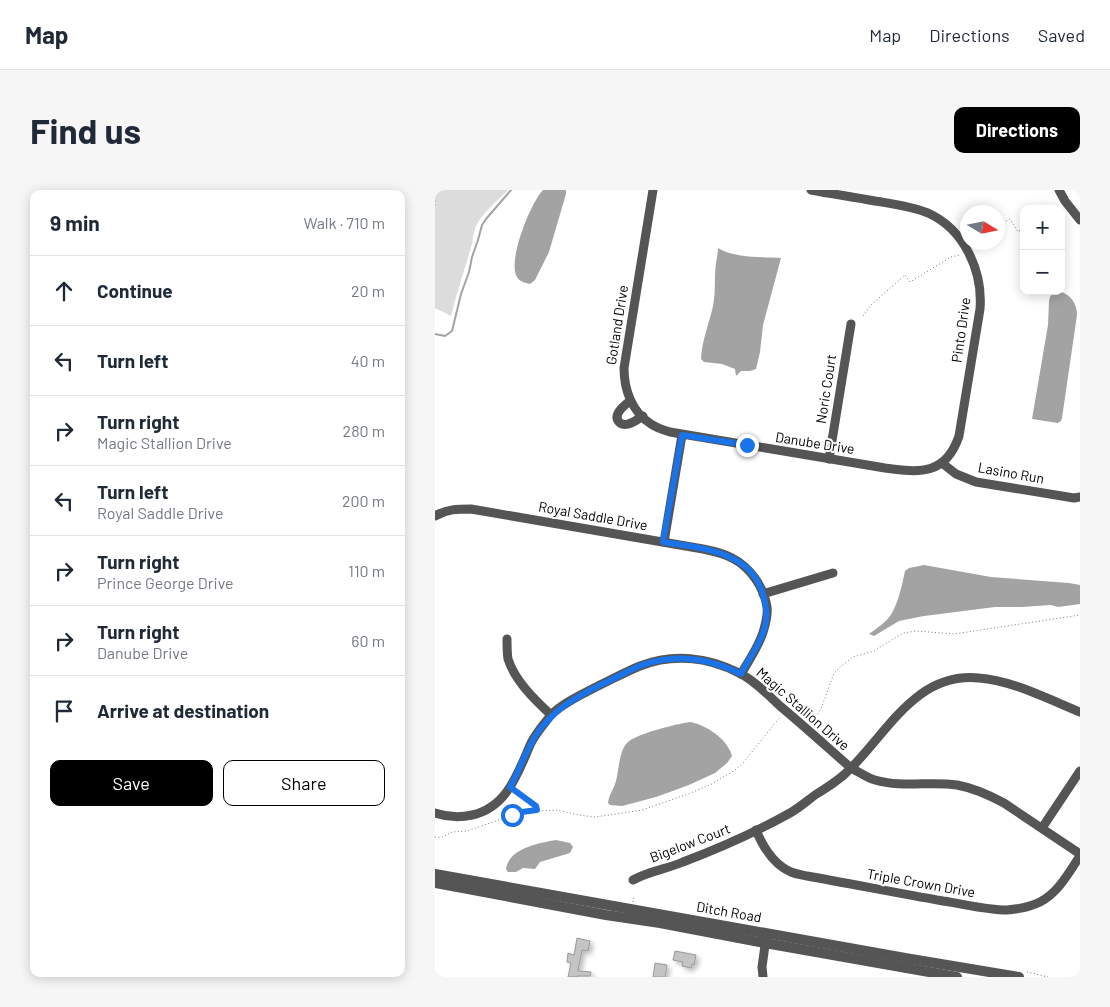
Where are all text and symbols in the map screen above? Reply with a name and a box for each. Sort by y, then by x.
text: Map [25,20,68,49]
text: Map [869,24,901,46]
text: Directions [929,24,1010,46]
text: Saved [1038,24,1085,46]
button: Directions [954,107,1080,153]
text: Find us [30,109,141,151]
north arrow [960,205,1005,250]
map controls [1020,205,1065,295]
button: + [1020,205,1065,250]
text: 9 min [50,210,100,235]
text: Walk · 710 m [303,213,385,232]
button: − [1020,250,1065,295]
icon: ahead [50,277,78,305]
text: Continue [97,279,173,302]
text: 20 m [351,281,385,300]
street label: Gotland Drive [602,284,631,366]
street label: Pinto Drive [948,296,974,364]
icon: left [50,347,78,375]
text: Turn left [97,349,168,372]
text: 40 m [351,351,385,370]
street label: Noric Court [812,353,839,425]
text: Turn right [97,410,179,433]
icon: right [50,417,78,445]
text: 280 m [343,421,385,440]
street label: Danube Drive [774,428,856,457]
text: Magic Stallion Drive [97,433,232,452]
route end [736,434,759,457]
street label: Lasino Run [977,458,1046,487]
text: Turn left [97,480,168,503]
icon: left [50,487,78,515]
text: 200 m [342,491,385,510]
street label: Royal Saddle Drive [537,498,649,533]
text: Royal Saddle Drive [97,503,223,522]
text: Turn right [97,550,179,573]
icon: right [50,557,78,585]
text: 110 m [348,561,385,580]
text: Prince George Drive [97,573,234,592]
text: Turn right [97,620,179,643]
icon: right [50,627,78,655]
text: 60 m [351,631,385,650]
text: Danube Drive [97,643,188,662]
street label: Magic Stallion Drive [753,664,853,754]
icon: arrive [50,697,78,725]
text: Arrive at destination [97,699,269,722]
button: Save [50,760,213,806]
button: Share [223,760,385,806]
route start [501,804,524,827]
street label: Bigelow Court [647,819,732,866]
street label: Triple Crown Drive [866,865,977,900]
street label: Ditch Road [695,897,763,926]

